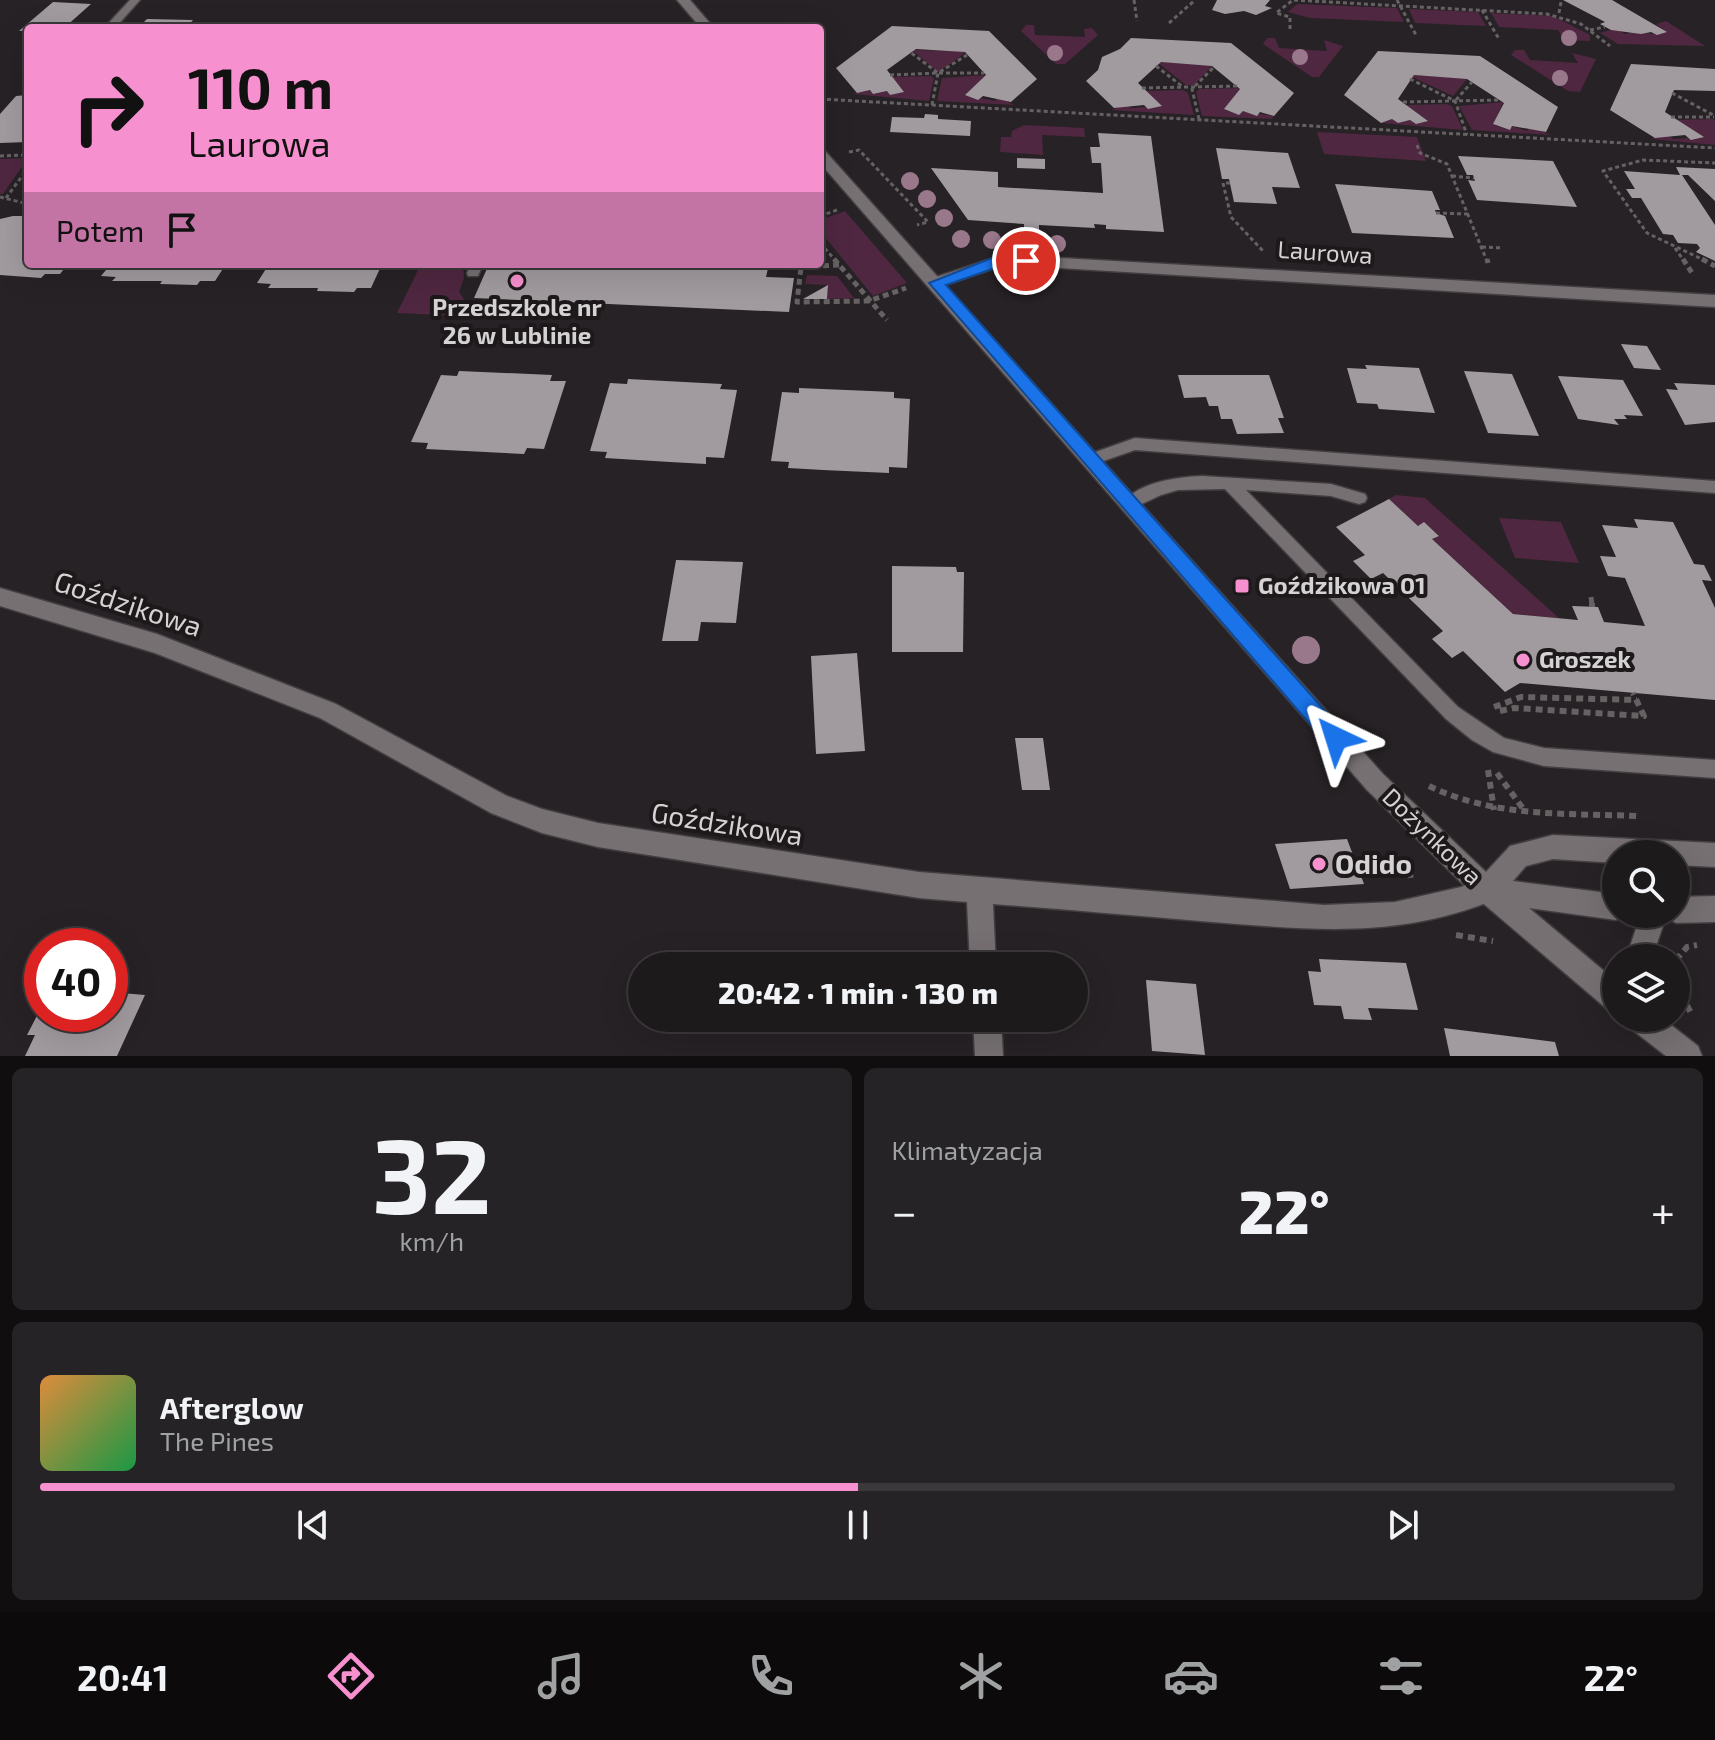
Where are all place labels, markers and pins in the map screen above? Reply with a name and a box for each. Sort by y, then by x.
pin [992,227,1060,295]
marker: Przedszkole nr 26 w Lublinie [508,272,526,290]
place label: Przedszkole nr 26 w Lublinie [432,292,602,349]
place label: Goździkowa 01 [1258,570,1426,599]
marker: Goździkowa 01 [1233,577,1251,595]
place label: Groszek [1539,644,1632,673]
marker: Groszek [1514,651,1532,669]
place label: Odido [1335,846,1412,880]
marker: Odido [1310,855,1328,873]

